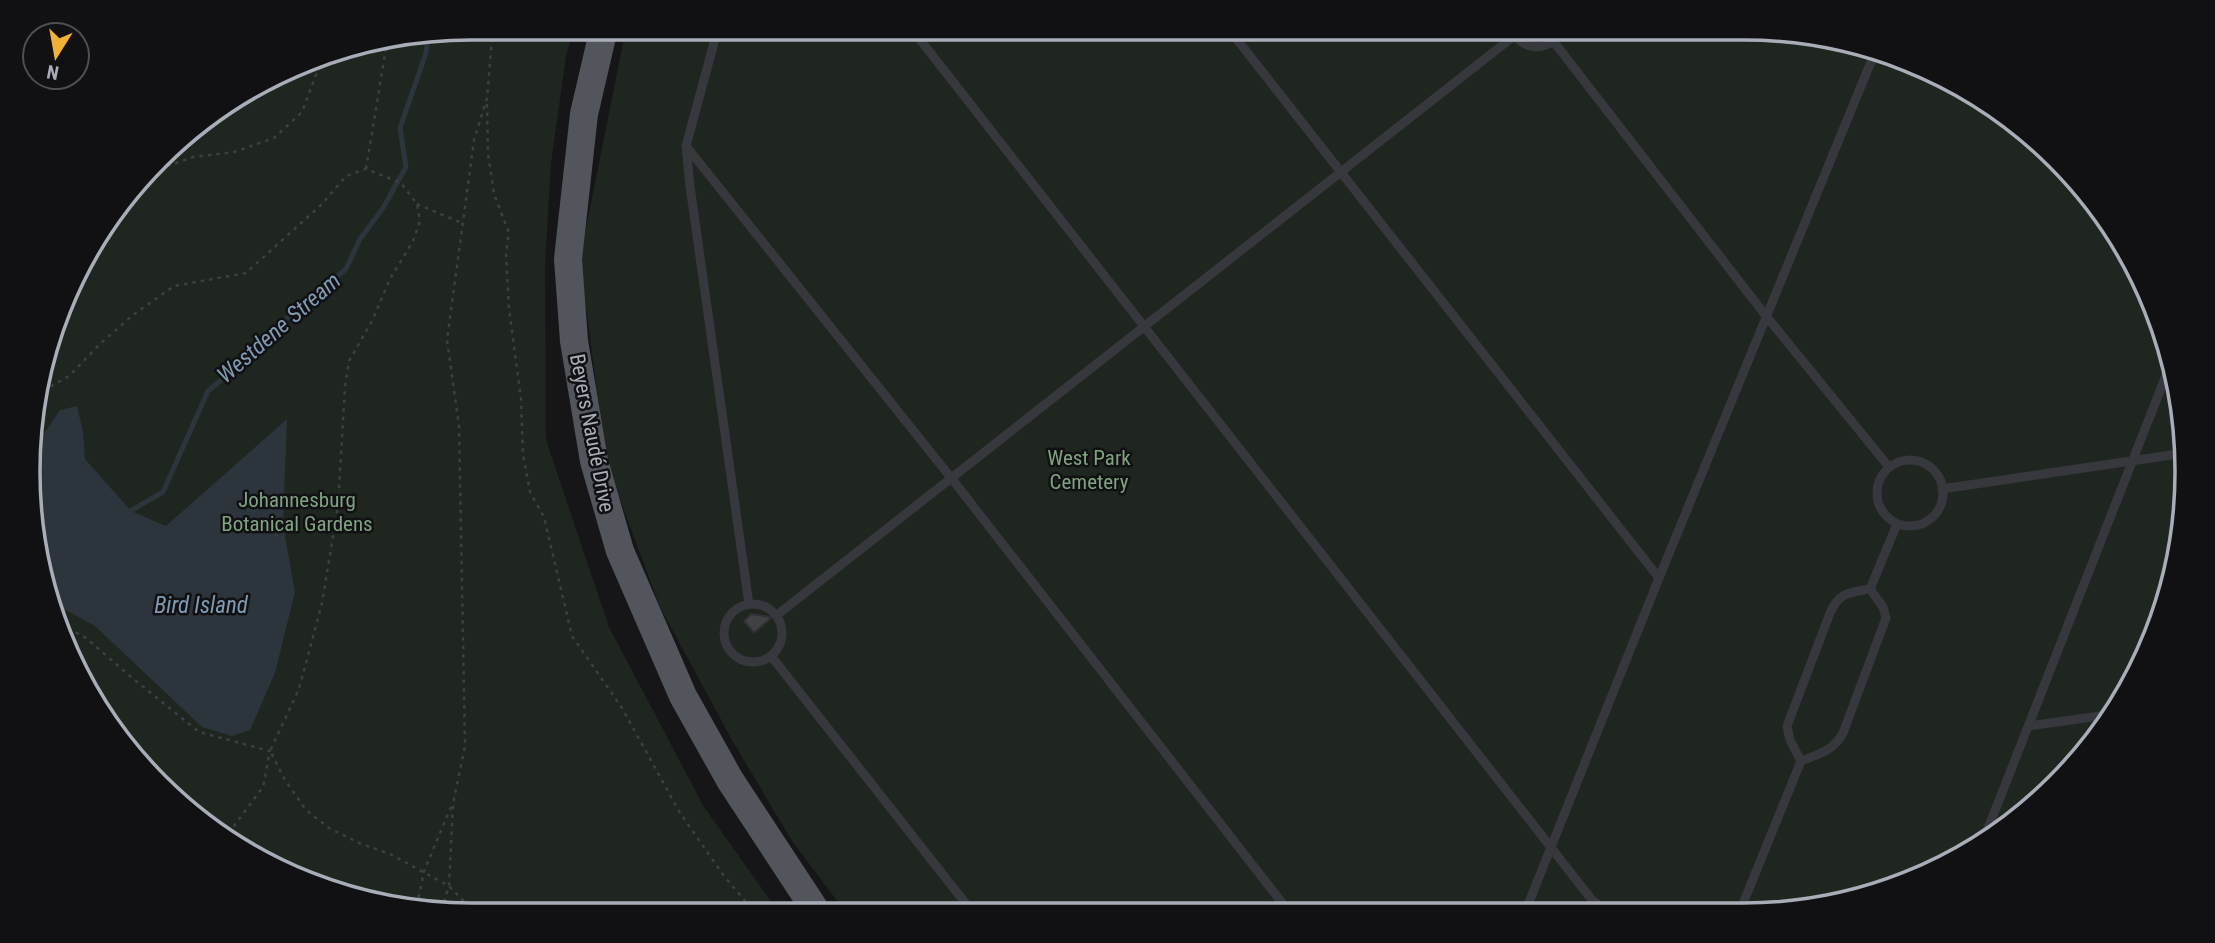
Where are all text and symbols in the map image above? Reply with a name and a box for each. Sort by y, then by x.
north arrow [21,21,91,91]
text: N [45,60,61,85]
water label: Westdene Stream [212,267,346,389]
street label: Beyers Naudé Drive [565,352,619,514]
park label: West Park Cemetery [1047,446,1131,494]
park label: Johannesburg Botanical Gardens [221,488,373,536]
water label: Bird Island [154,592,249,619]

